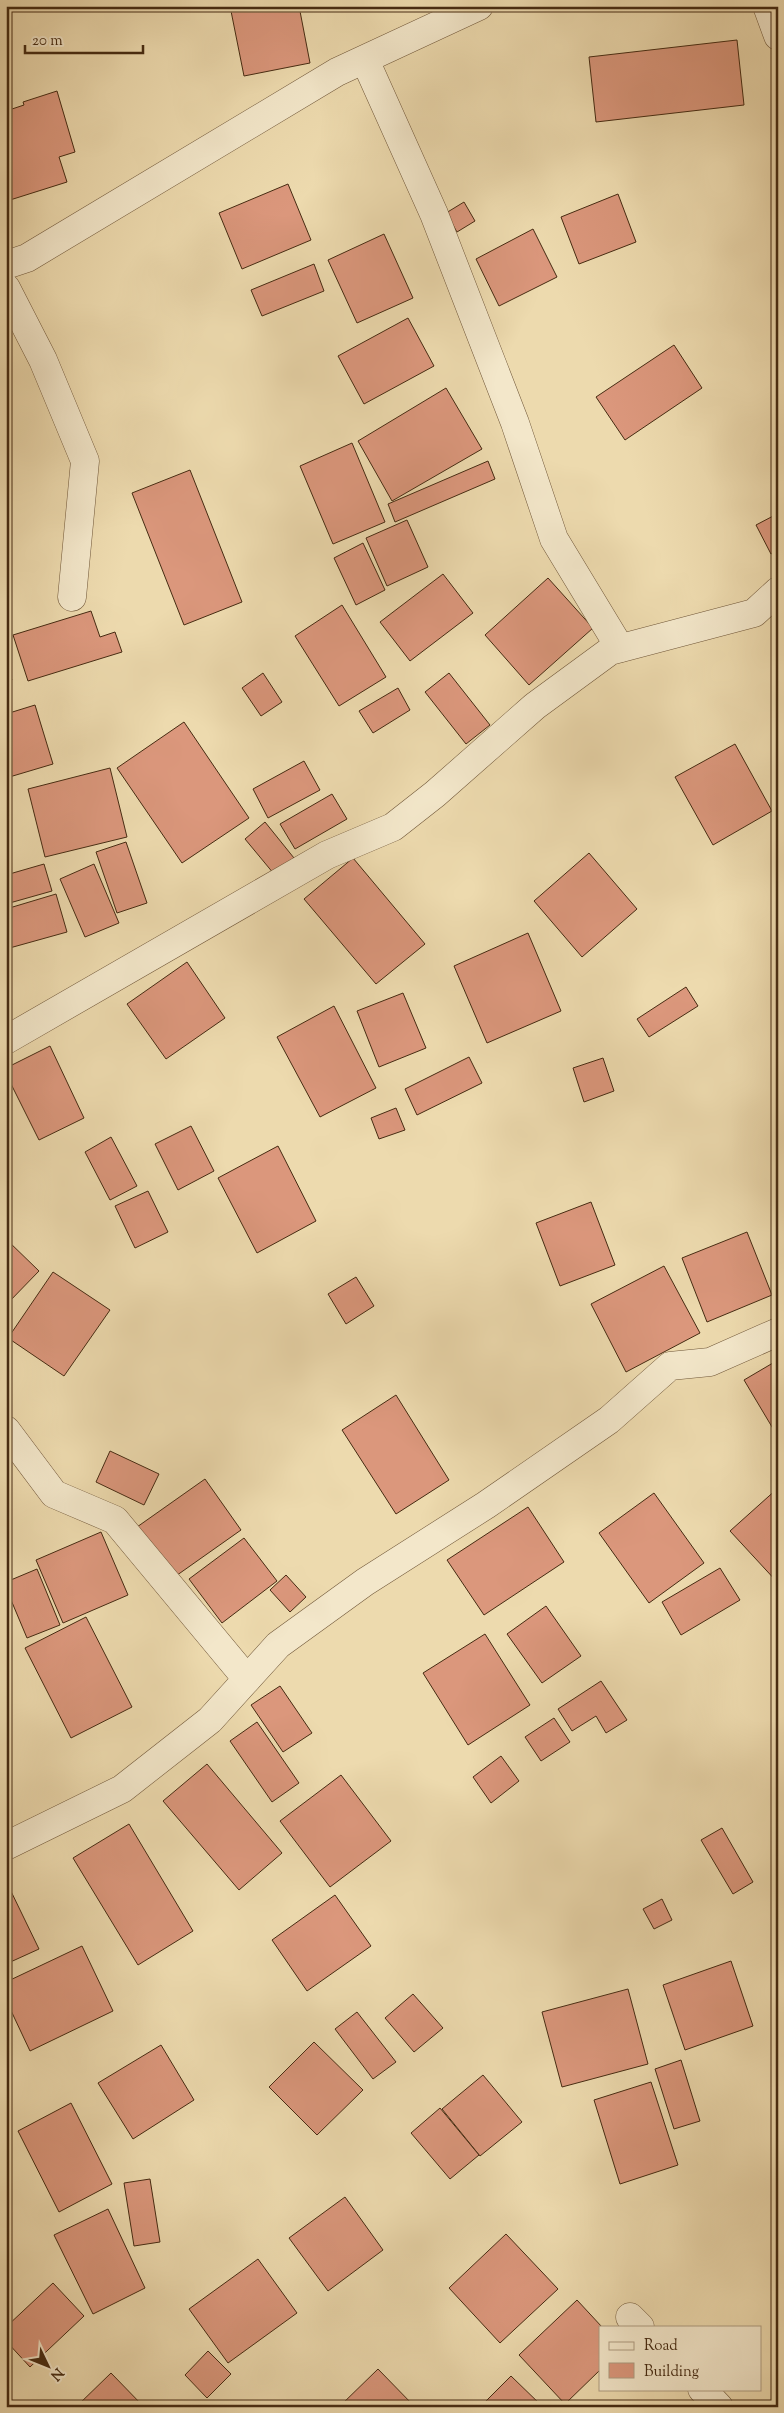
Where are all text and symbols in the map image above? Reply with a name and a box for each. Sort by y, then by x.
scale bar [25,22,142,54]
text: 20 m [32,31,63,52]
legend [599,2326,762,2390]
text: Road [644,2336,678,2357]
north arrow [22,2340,72,2390]
text: Building [644,2362,699,2383]
text: N [45,2363,67,2384]

